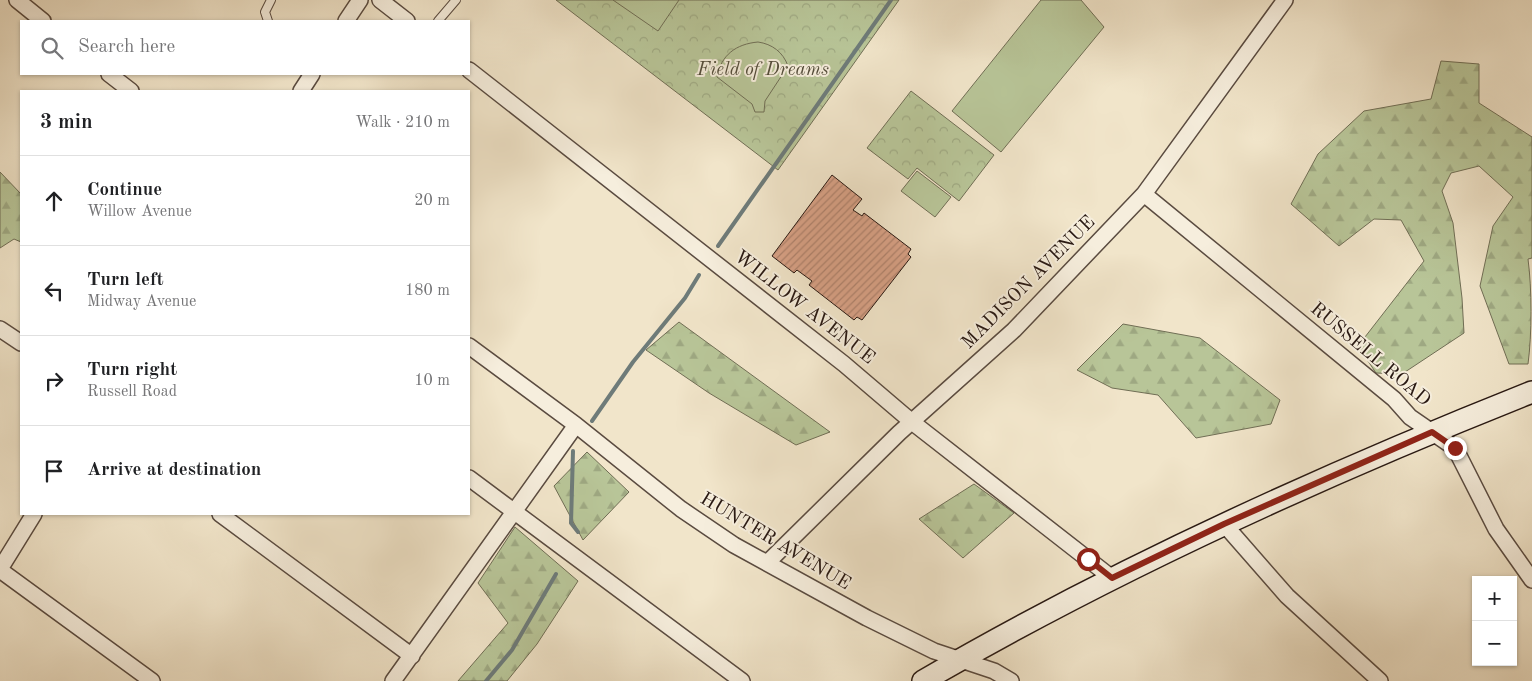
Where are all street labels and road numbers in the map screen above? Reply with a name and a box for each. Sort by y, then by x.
street label: MADISON AVENUE [959,213,1099,353]
street label: WILLOW AVENUE [730,247,878,369]
street label: RUSSELL ROAD [1306,299,1434,411]
street label: HUNTER AVENUE [696,490,854,594]

